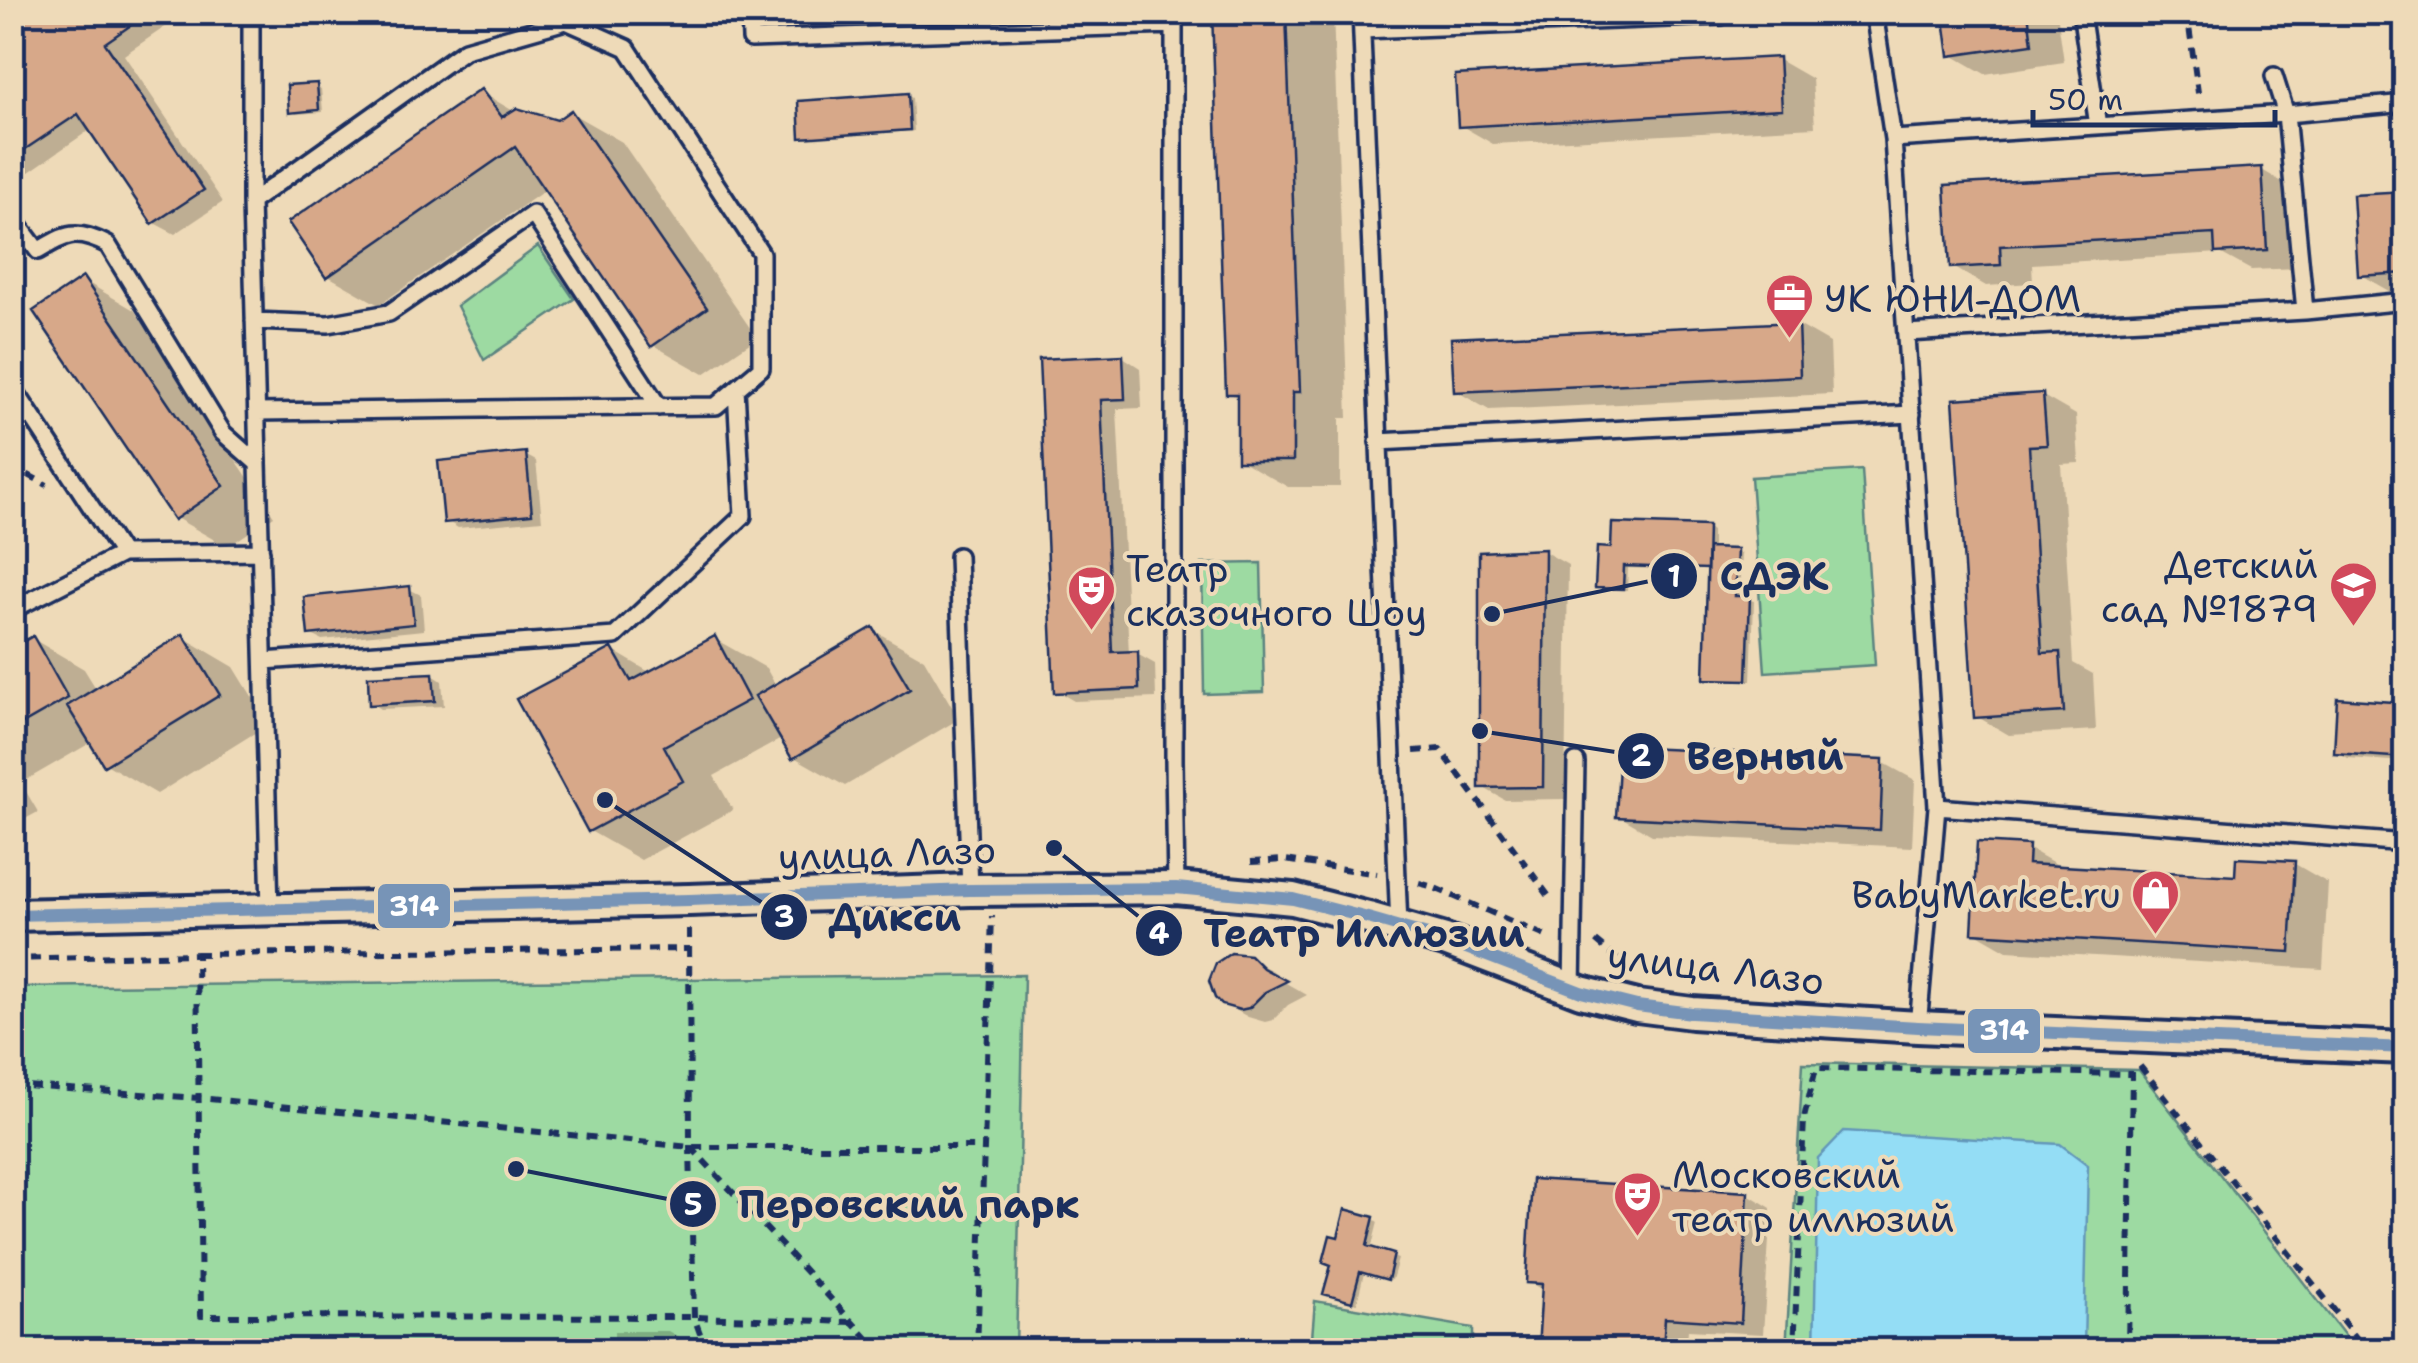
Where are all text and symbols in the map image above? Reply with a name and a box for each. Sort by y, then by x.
scale bar [2033,65,2276,127]
text: 50 m [2048,79,2123,120]
office icon: УК ЮНИ-ДОМ [1763,272,1815,340]
place label: УК ЮНИ-ДОМ [1824,273,2081,324]
place label: Детский сад №1879 [2101,539,2318,634]
callout: СДЭК [1649,541,1849,611]
place label: Театр сказочного Шоу [1126,543,1427,638]
text: СДЭК [1719,549,1829,603]
text: 1 [1667,556,1681,597]
school or university icon: Детский сад №1879 [2327,560,2379,628]
theatre icon: Театр сказочного Шоу [1065,564,1117,632]
callout: Верный [1616,721,1863,791]
text: Верный [1686,729,1844,783]
text: 2 [1631,735,1652,776]
street label: улица Лазо [777,824,997,882]
shop icon: BabyMarket.ru [2130,868,2182,936]
place label: BabyMarket.ru [1851,869,2121,920]
line badge: 314 [376,882,452,930]
callout: Дикси [759,882,982,952]
text: 314 [389,887,439,925]
text: Дикси [829,890,961,944]
text: 3 [774,896,795,937]
callout: Театр Иллюзии [1134,898,1545,968]
text: Театр Иллюзии [1203,906,1525,960]
text: 4 [1149,913,1170,954]
street label: улица Лазо [1605,929,1827,1007]
line badge: 314 [1966,1007,2042,1055]
text: 314 [1979,1011,2029,1049]
place label: Московский театр иллюзий [1672,1149,1954,1244]
callout: Перовский парк [668,1169,1100,1239]
theatre icon: Московский театр иллюзий [1611,1170,1663,1238]
text: Перовский парк [738,1177,1080,1231]
text: 5 [684,1184,702,1225]

